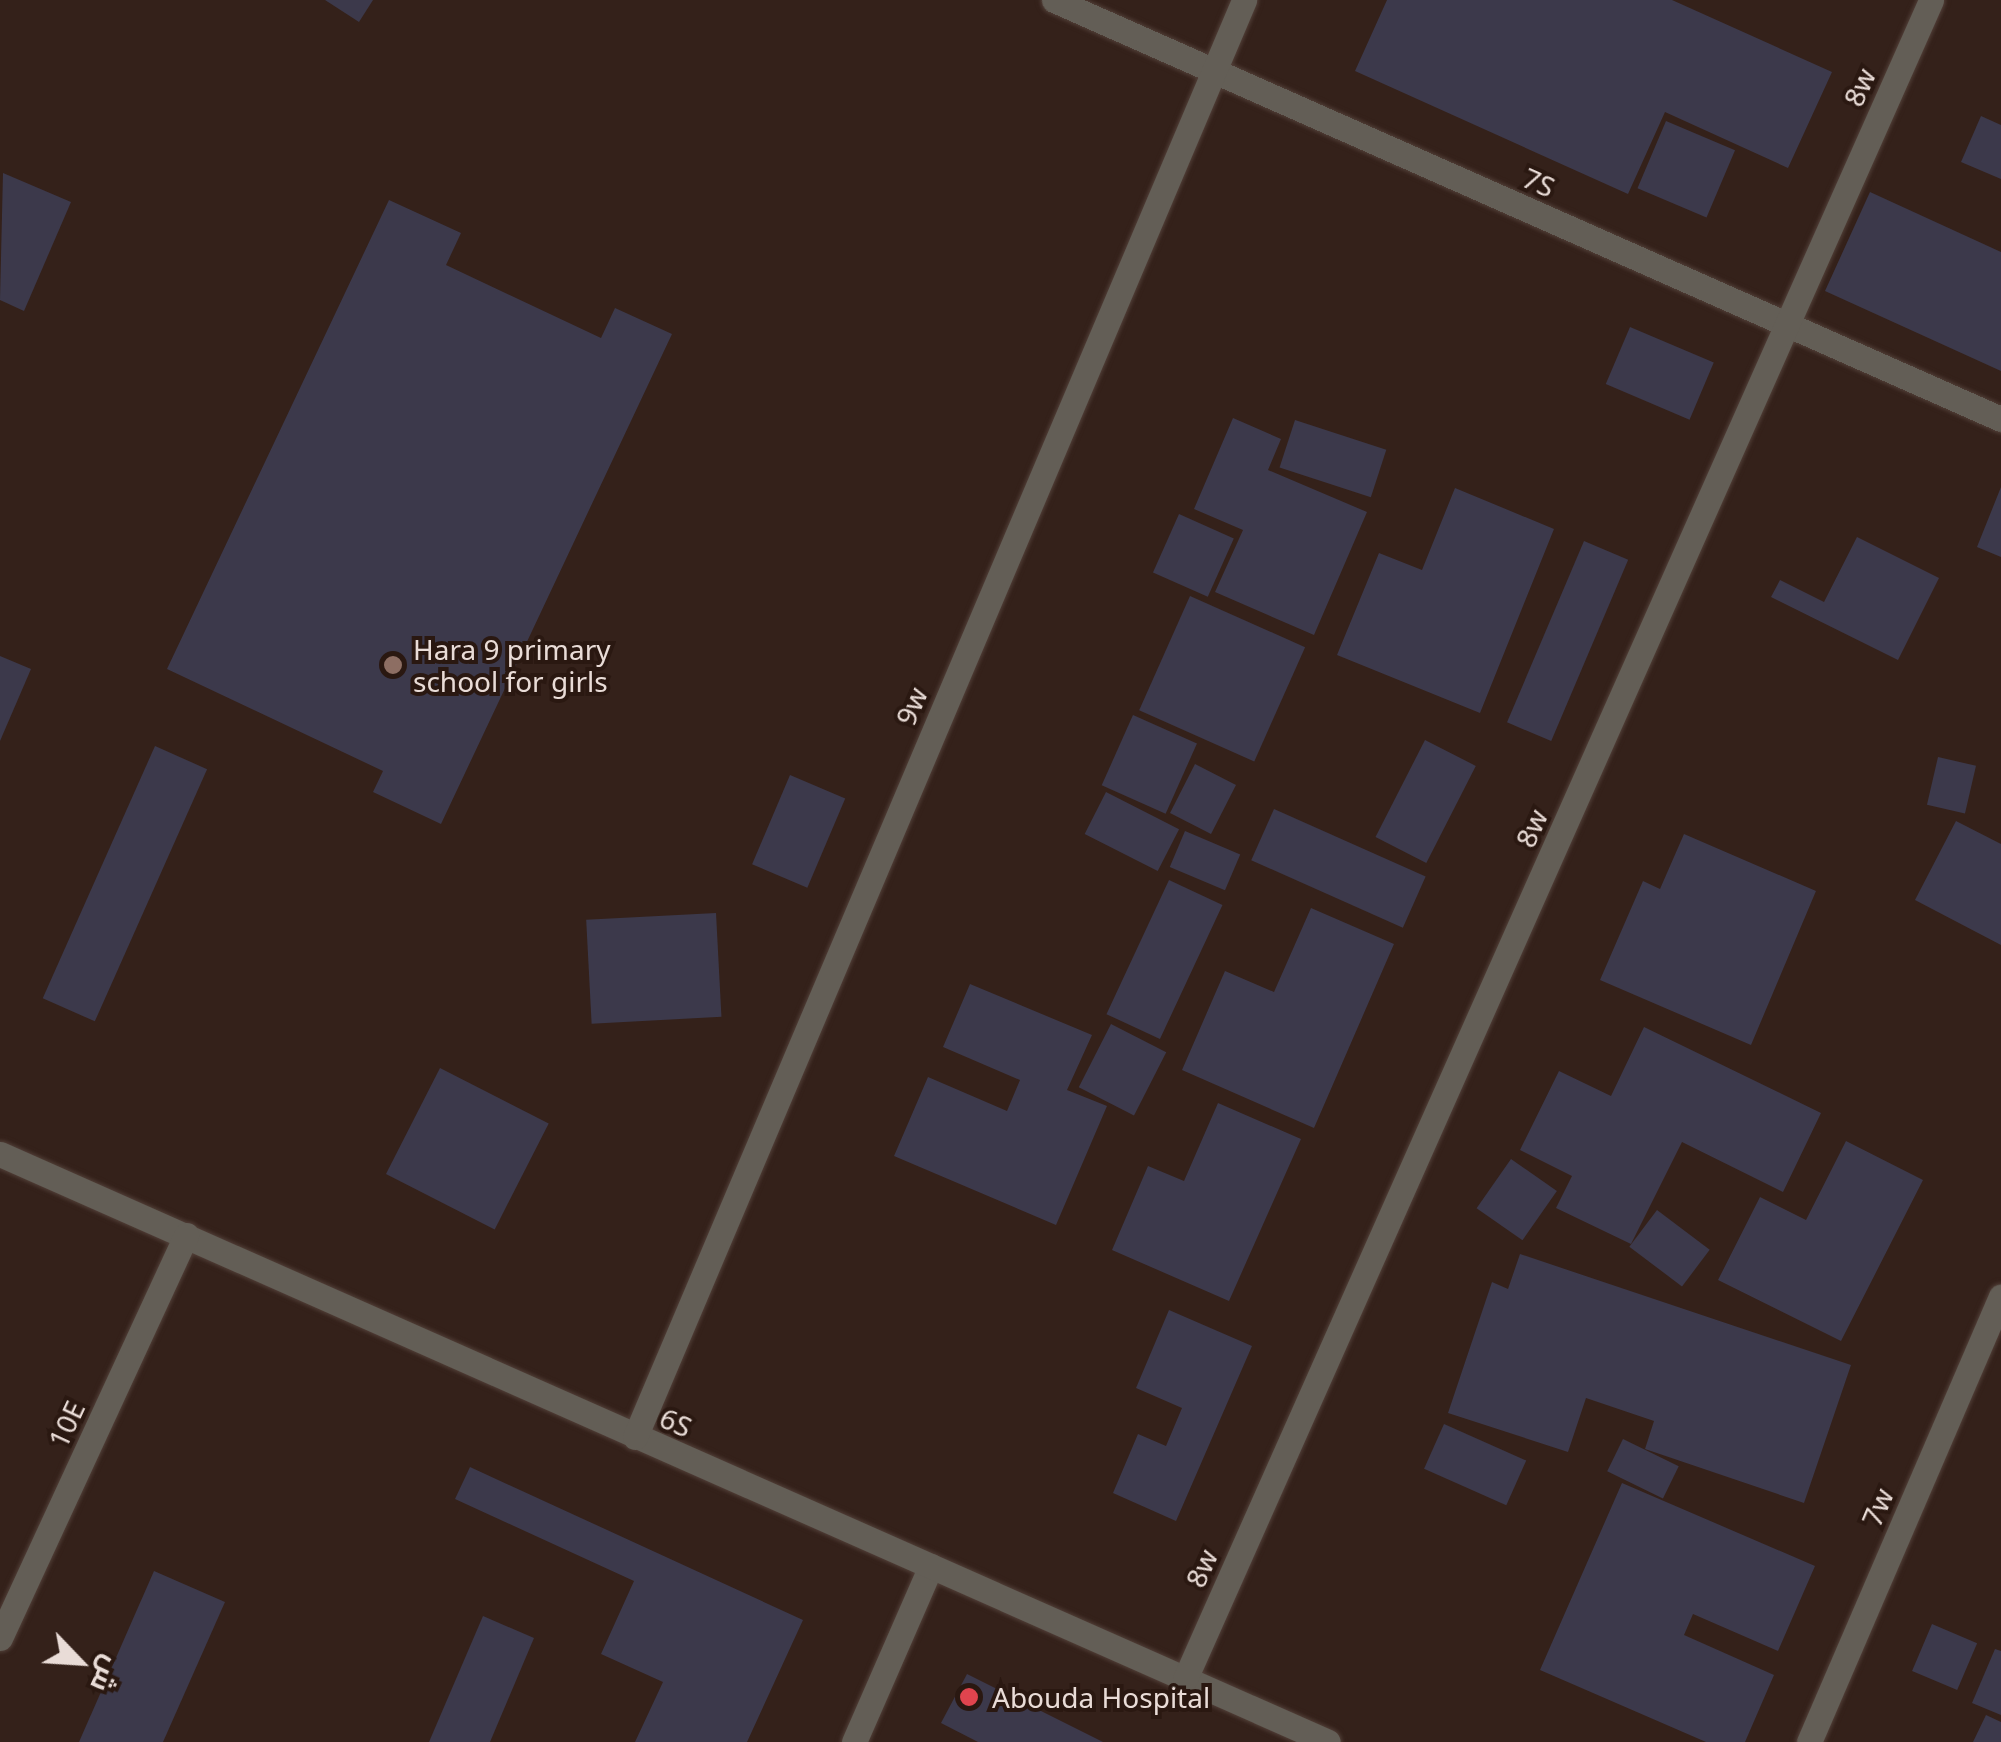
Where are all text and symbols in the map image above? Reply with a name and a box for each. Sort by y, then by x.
street label: 8w [1836,63,1882,111]
street label: 7S [1518,160,1560,204]
place label: Hara 9 primary school for girls [413,632,610,698]
marker: Hara 9 primary school for girls [382,654,404,676]
street label: 9w [888,682,934,730]
street label: 8w [1508,804,1554,852]
street label: 10E [41,1395,91,1453]
street label: 6S [655,1400,697,1444]
street label: 7w [1854,1483,1900,1531]
street label: 8w [1178,1544,1224,1592]
north arrow [30,1612,130,1712]
text: ش [82,1650,132,1699]
place label: Abouda Hospital [992,1680,1210,1714]
marker: Abouda Hospital [956,1684,982,1710]

